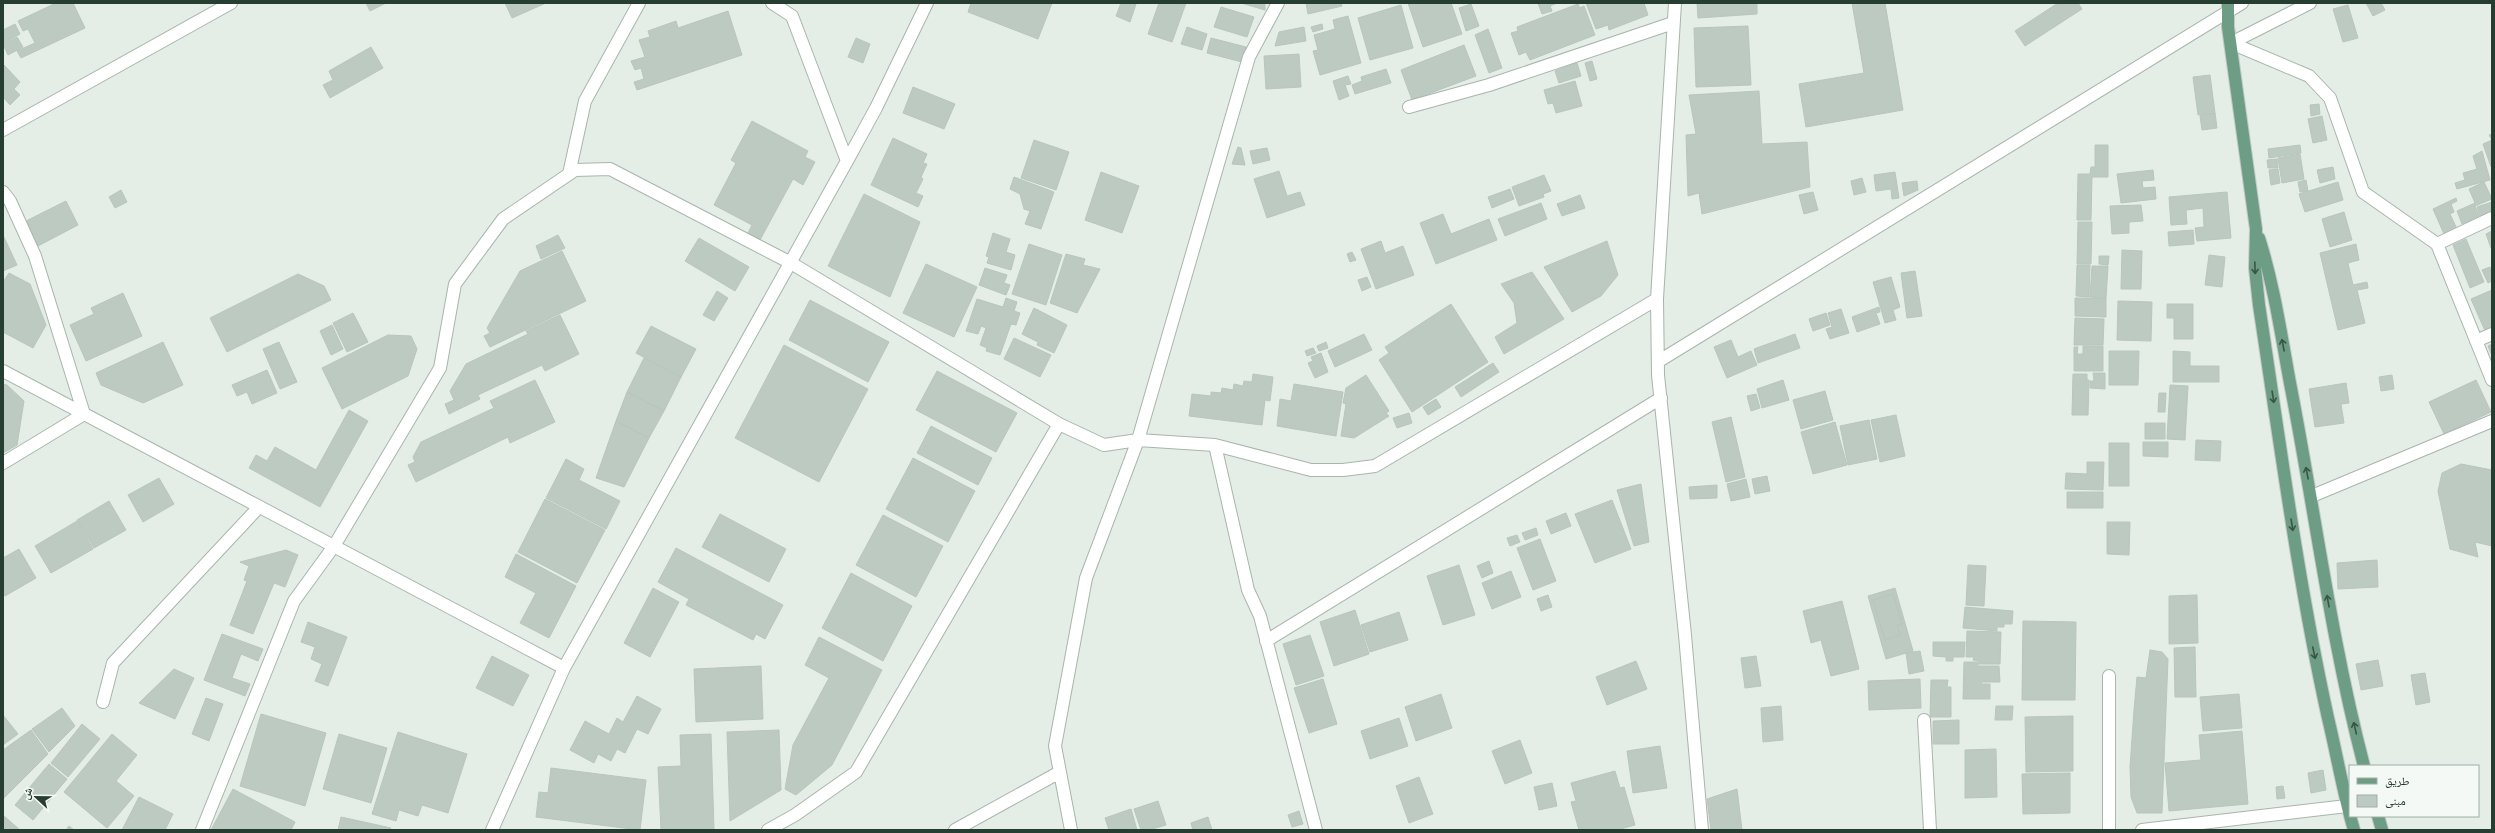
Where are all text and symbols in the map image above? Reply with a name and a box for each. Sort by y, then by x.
one-way arrow [2252,261,2259,274]
one-way arrow [2278,339,2286,352]
one-way arrow [2269,390,2277,403]
one-way arrow [2303,467,2311,480]
one-way arrow [2288,518,2296,531]
one-way arrow [2324,595,2332,608]
one-way arrow [2311,647,2319,660]
one-way arrow [2350,722,2358,735]
legend [2349,765,2479,817]
text: طريق [2385,773,2410,788]
north arrow [16,777,56,817]
text: ش [18,785,36,802]
text: مبنى [2385,793,2406,808]

